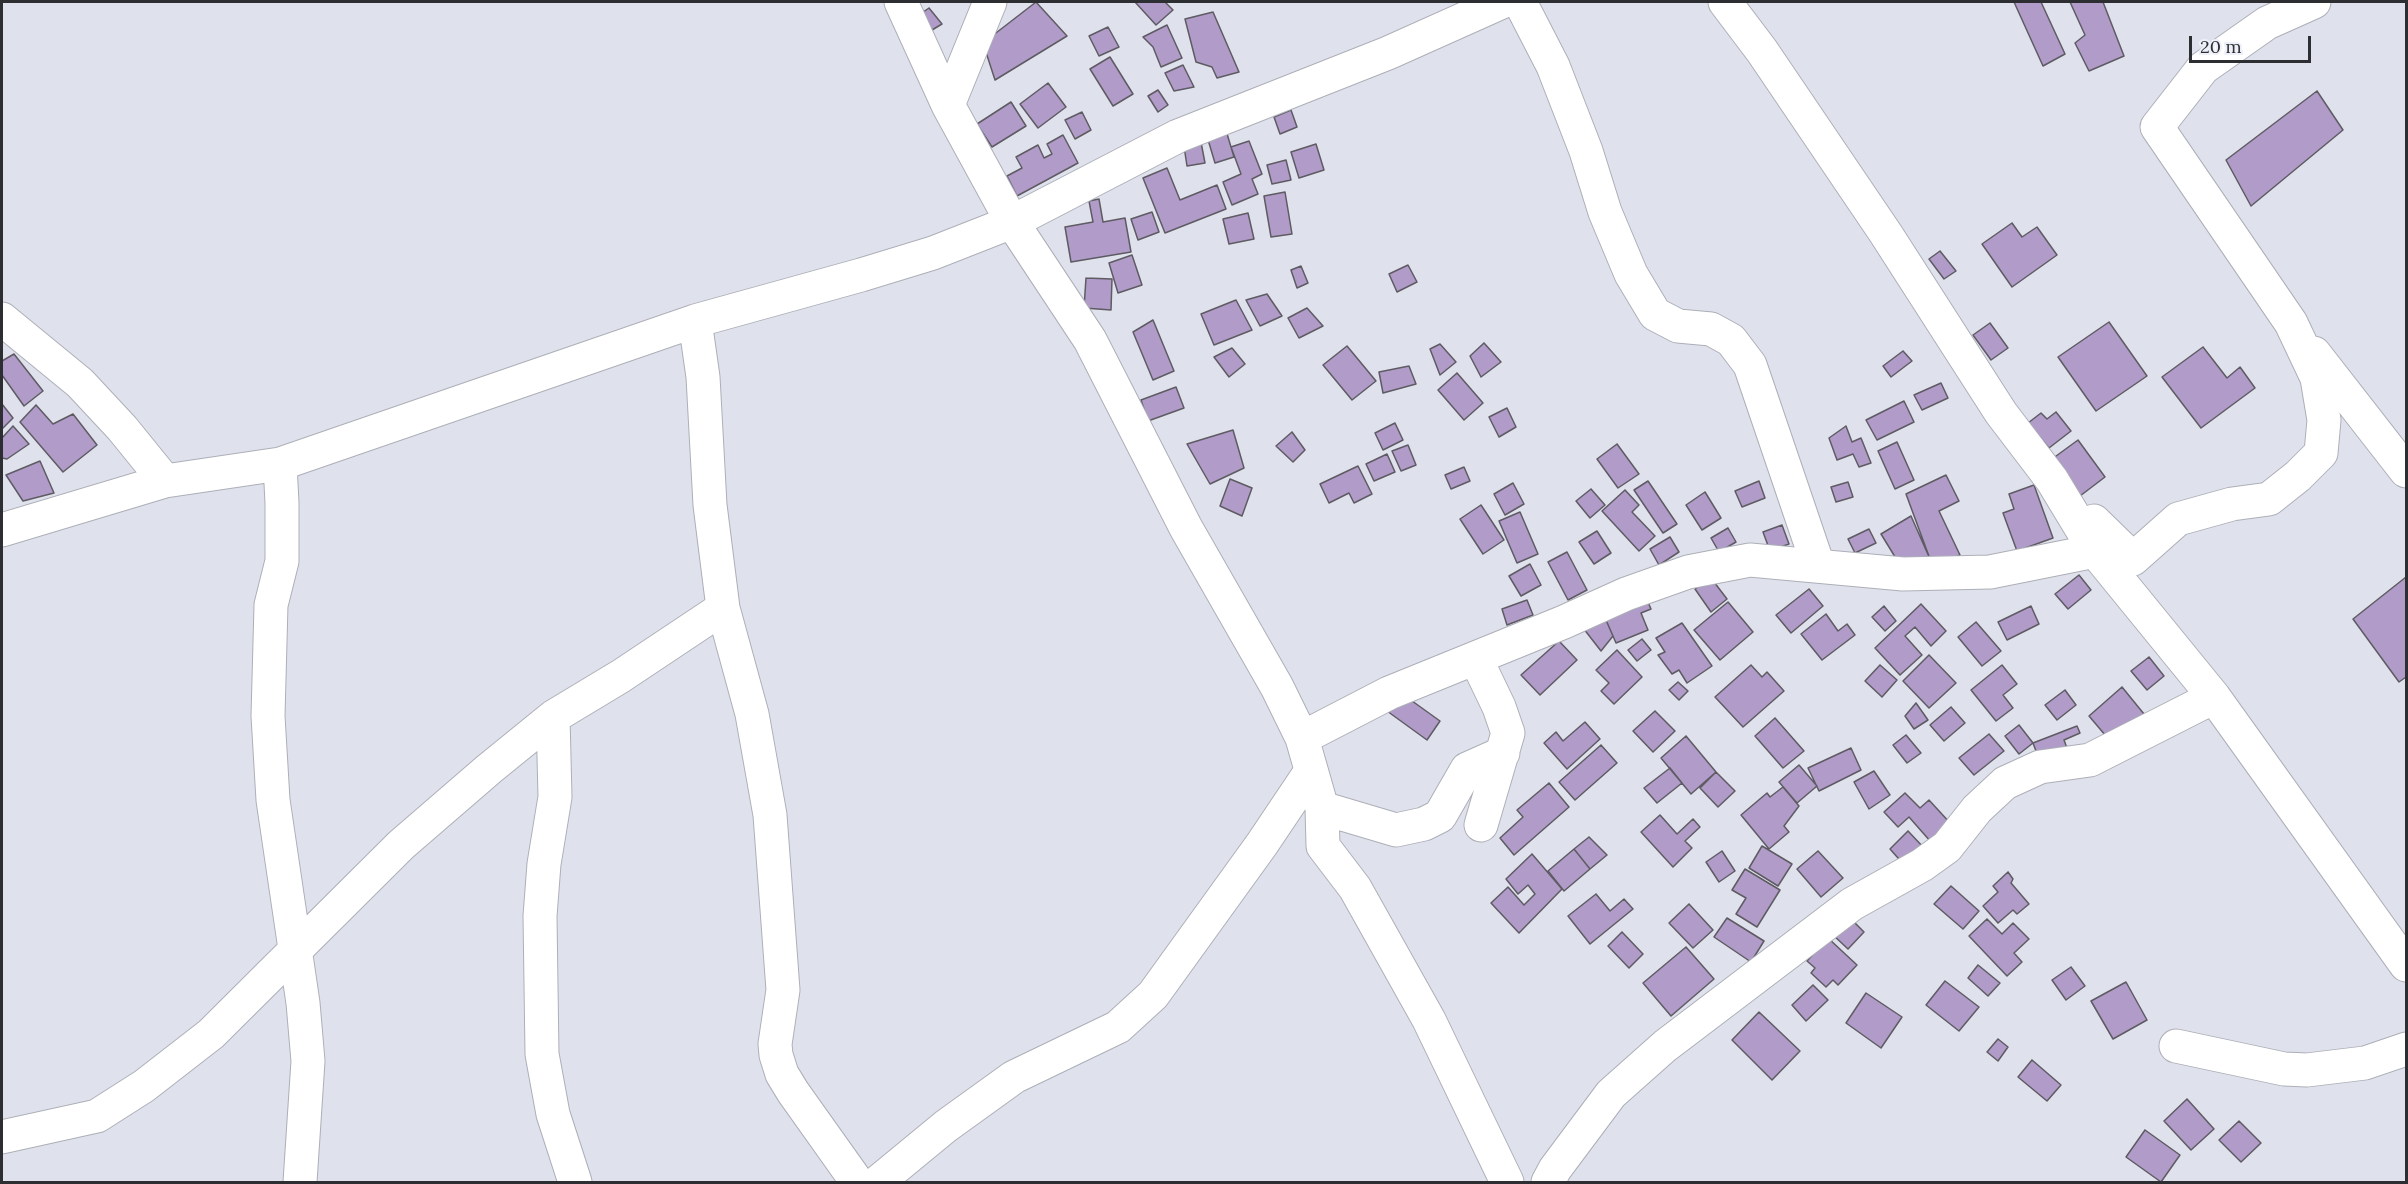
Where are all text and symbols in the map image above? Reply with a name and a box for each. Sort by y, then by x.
scale bar [2192,24,2314,62]
text: 20 m [2200,35,2242,58]

